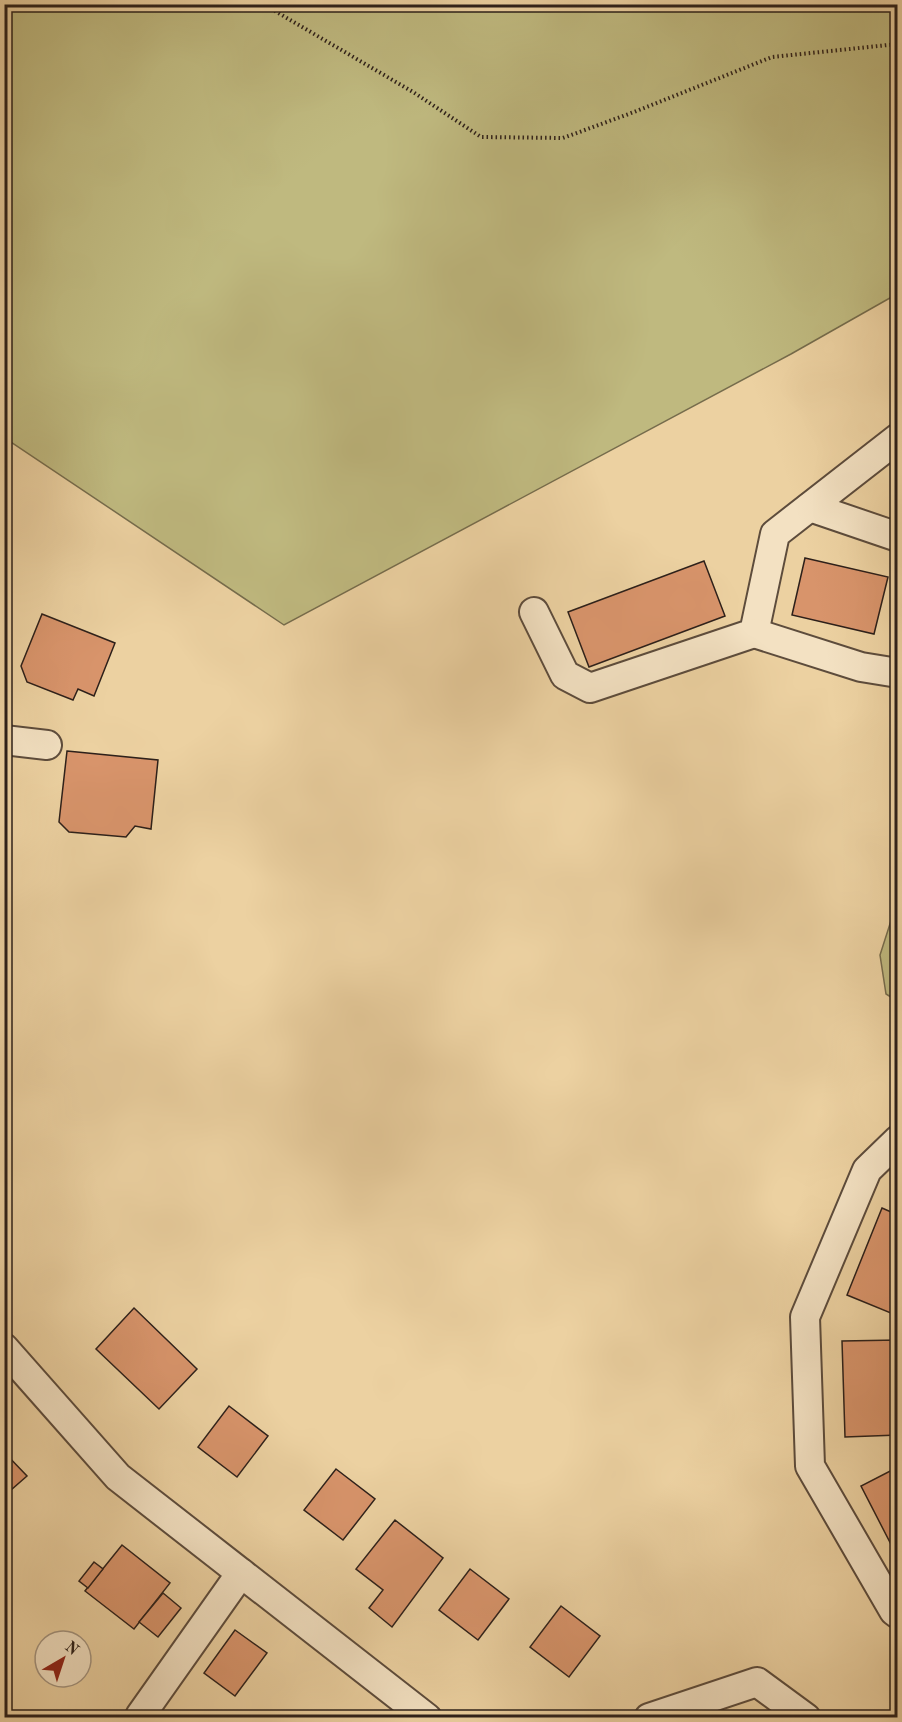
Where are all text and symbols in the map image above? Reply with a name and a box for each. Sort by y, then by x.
north arrow [33,1629,93,1689]
text: N [61,1639,82,1659]

